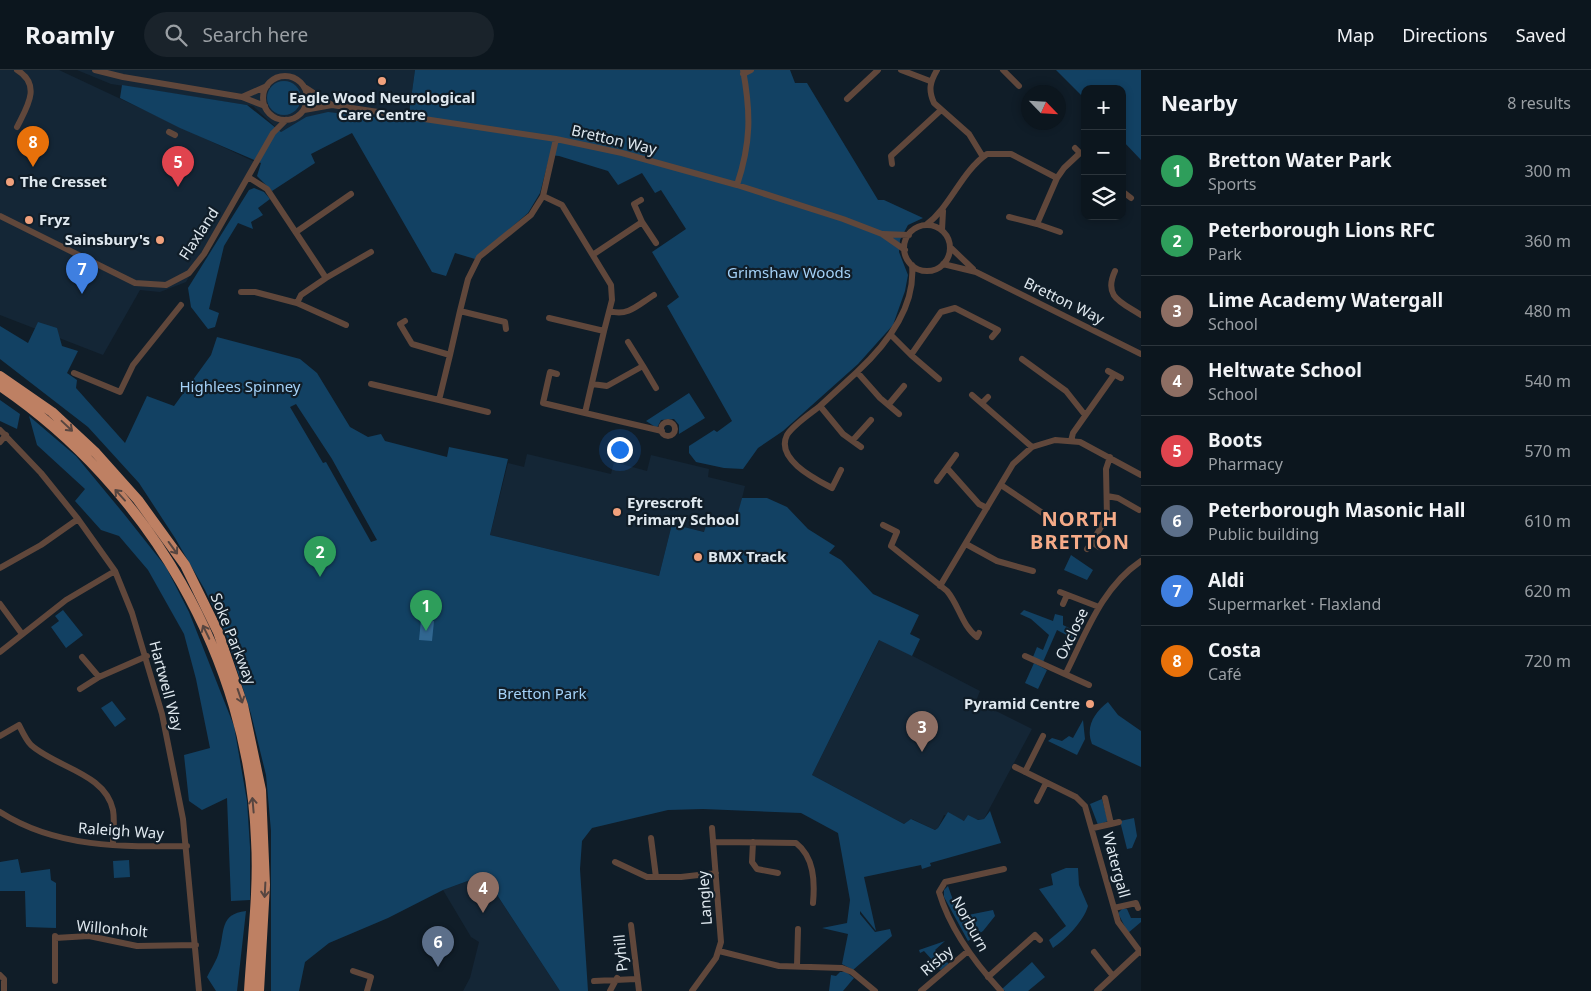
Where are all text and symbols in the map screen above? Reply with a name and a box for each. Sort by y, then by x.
search box [144,12,494,57]
text: Roamly [25,18,114,51]
icon: search [162,21,190,49]
text: Search here [202,22,308,48]
text: Map [1337,23,1374,47]
text: Directions [1402,23,1488,47]
text: Saved [1516,23,1566,47]
marker: Eagle Wood Neurological Care Centre [376,75,388,87]
north arrow [1021,85,1066,130]
map controls [1081,85,1126,220]
button: + [1081,85,1126,130]
place label: Eagle Wood Neurological Care Centre [289,87,475,124]
text: Nearby [1161,89,1237,117]
text: 8 results [1507,92,1571,114]
street label: Bretton Way [570,120,659,159]
pin: 8 [17,126,49,167]
button: − [1081,130,1126,175]
pin: 5 [162,146,194,187]
text: Bretton Water Park [1208,147,1392,173]
text: 1 [1172,160,1182,182]
text: 300 m [1524,160,1571,182]
place label: The Cresset [20,171,107,191]
text: Sports [1208,173,1256,195]
button: layers [1081,175,1126,220]
marker: The Cresset [4,176,16,188]
street label: Flaxland [174,203,223,264]
place label: Fryz [39,209,70,229]
marker: Fryz [23,214,35,226]
text: Peterborough Lions RFC [1208,217,1435,243]
place label: Sainsbury's [65,229,150,249]
text: 2 [1172,230,1182,252]
text: 360 m [1524,230,1571,252]
marker: Sainsbury's [154,234,166,246]
text: Park [1208,243,1242,265]
pin: 7 [66,253,98,294]
park label: Grimshaw Woods [727,262,851,282]
street label: Bretton Way [1021,272,1108,328]
text: Lime Academy Watergall [1208,287,1443,313]
text: 3 [1172,300,1182,322]
text: 480 m [1524,300,1571,322]
text: School [1208,313,1258,335]
text: Heltwate School [1208,357,1362,383]
text: 4 [1172,370,1182,392]
text: 540 m [1524,370,1571,392]
park label: Highlees Spinney [179,376,301,396]
text: School [1208,383,1258,405]
one-way arrow [60,420,73,432]
text: Boots [1208,427,1262,453]
your location [607,437,633,463]
text: 5 [1172,440,1182,462]
text: 570 m [1524,440,1571,462]
text: Pharmacy [1208,453,1283,475]
one-way arrow [114,489,126,502]
place label: Eyrescroft Primary School [627,492,739,529]
text: Peterborough Masonic Hall [1208,497,1465,523]
district label: NORTH BRETTON [1030,505,1130,555]
marker: Eyrescroft Primary School [611,506,623,518]
text: 6 [1172,510,1182,532]
text: 610 m [1524,510,1571,532]
text: Public building [1208,523,1319,545]
pin: 2 [304,536,336,577]
one-way arrow [168,541,178,555]
place label: BMX Track [708,546,787,566]
marker: BMX Track [692,551,704,563]
text: Aldi [1208,567,1245,593]
text: 7 [1172,580,1182,602]
text: 620 m [1524,580,1571,602]
street label: Soke Parkway [206,590,262,688]
pin: 1 [410,590,442,631]
text: Supermarket · Flaxland [1208,593,1381,615]
street label: Oxclose [1050,604,1092,663]
one-way arrow [201,625,210,640]
text: Costa [1208,637,1261,663]
street label: Hartwell Way [145,638,189,733]
text: 8 [1172,650,1182,672]
text: 720 m [1524,650,1571,672]
text: Café [1208,663,1242,685]
park label: Bretton Park [498,683,586,703]
one-way arrow [236,687,245,703]
place label: Pyramid Centre [964,693,1080,713]
marker: Pyramid Centre [1084,698,1096,710]
pin: 3 [906,711,938,752]
one-way arrow [248,797,258,813]
street label: Raleigh Way [77,817,165,843]
street label: Watergall [1099,830,1135,900]
street label: Langley [692,870,716,926]
pin: 4 [467,872,499,913]
one-way arrow [260,882,269,898]
street label: Norburn [947,892,994,955]
street label: Willonholt [76,915,149,941]
pin: 6 [422,926,454,967]
street label: Pyhill [608,933,632,973]
street label: Risby [916,940,957,980]

